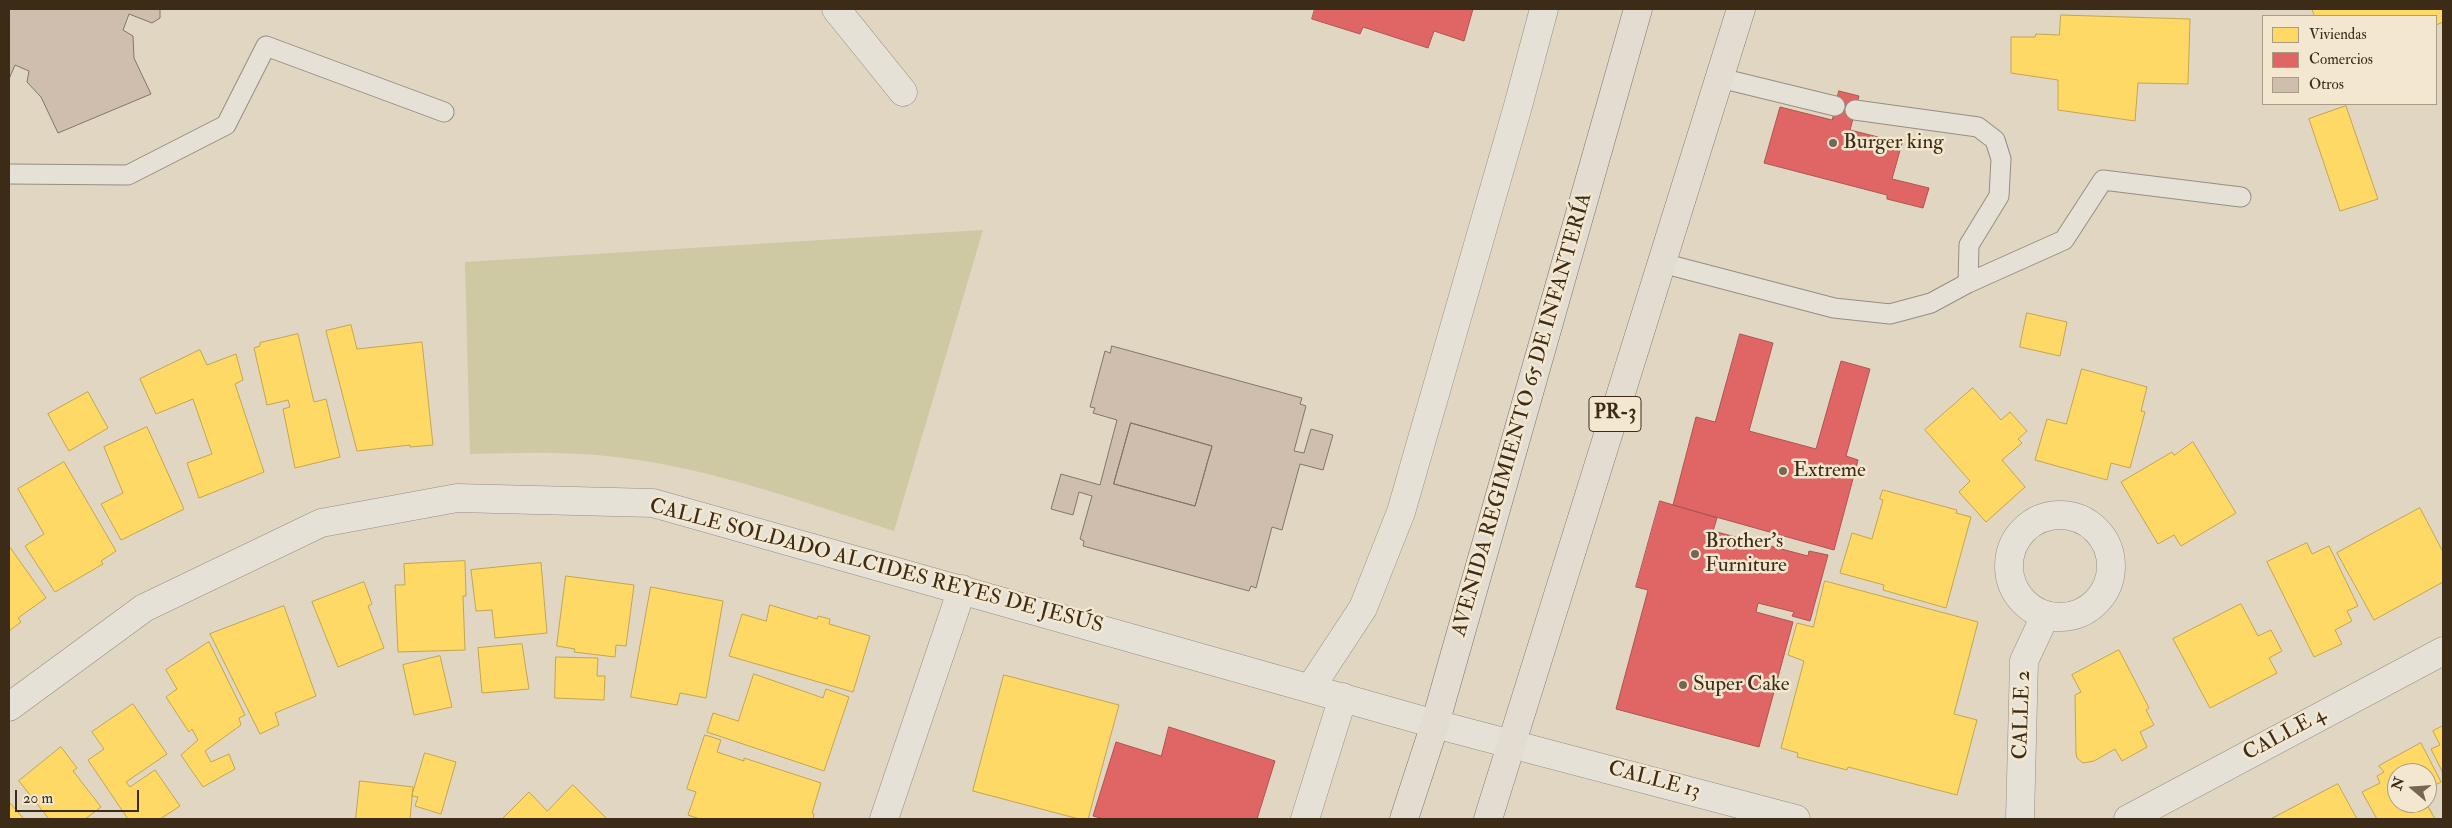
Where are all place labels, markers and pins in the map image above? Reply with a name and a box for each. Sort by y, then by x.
place label: Burger king [1843,130,1944,156]
marker: Burger king [1827,137,1839,149]
place label: Extreme [1793,458,1866,484]
marker: Extreme [1777,465,1789,477]
place label: Brother's Furniture [1705,529,1787,579]
marker: Brother's Furniture [1689,548,1701,560]
place label: Super Cake [1693,672,1790,698]
marker: Super Cake [1677,679,1689,691]

